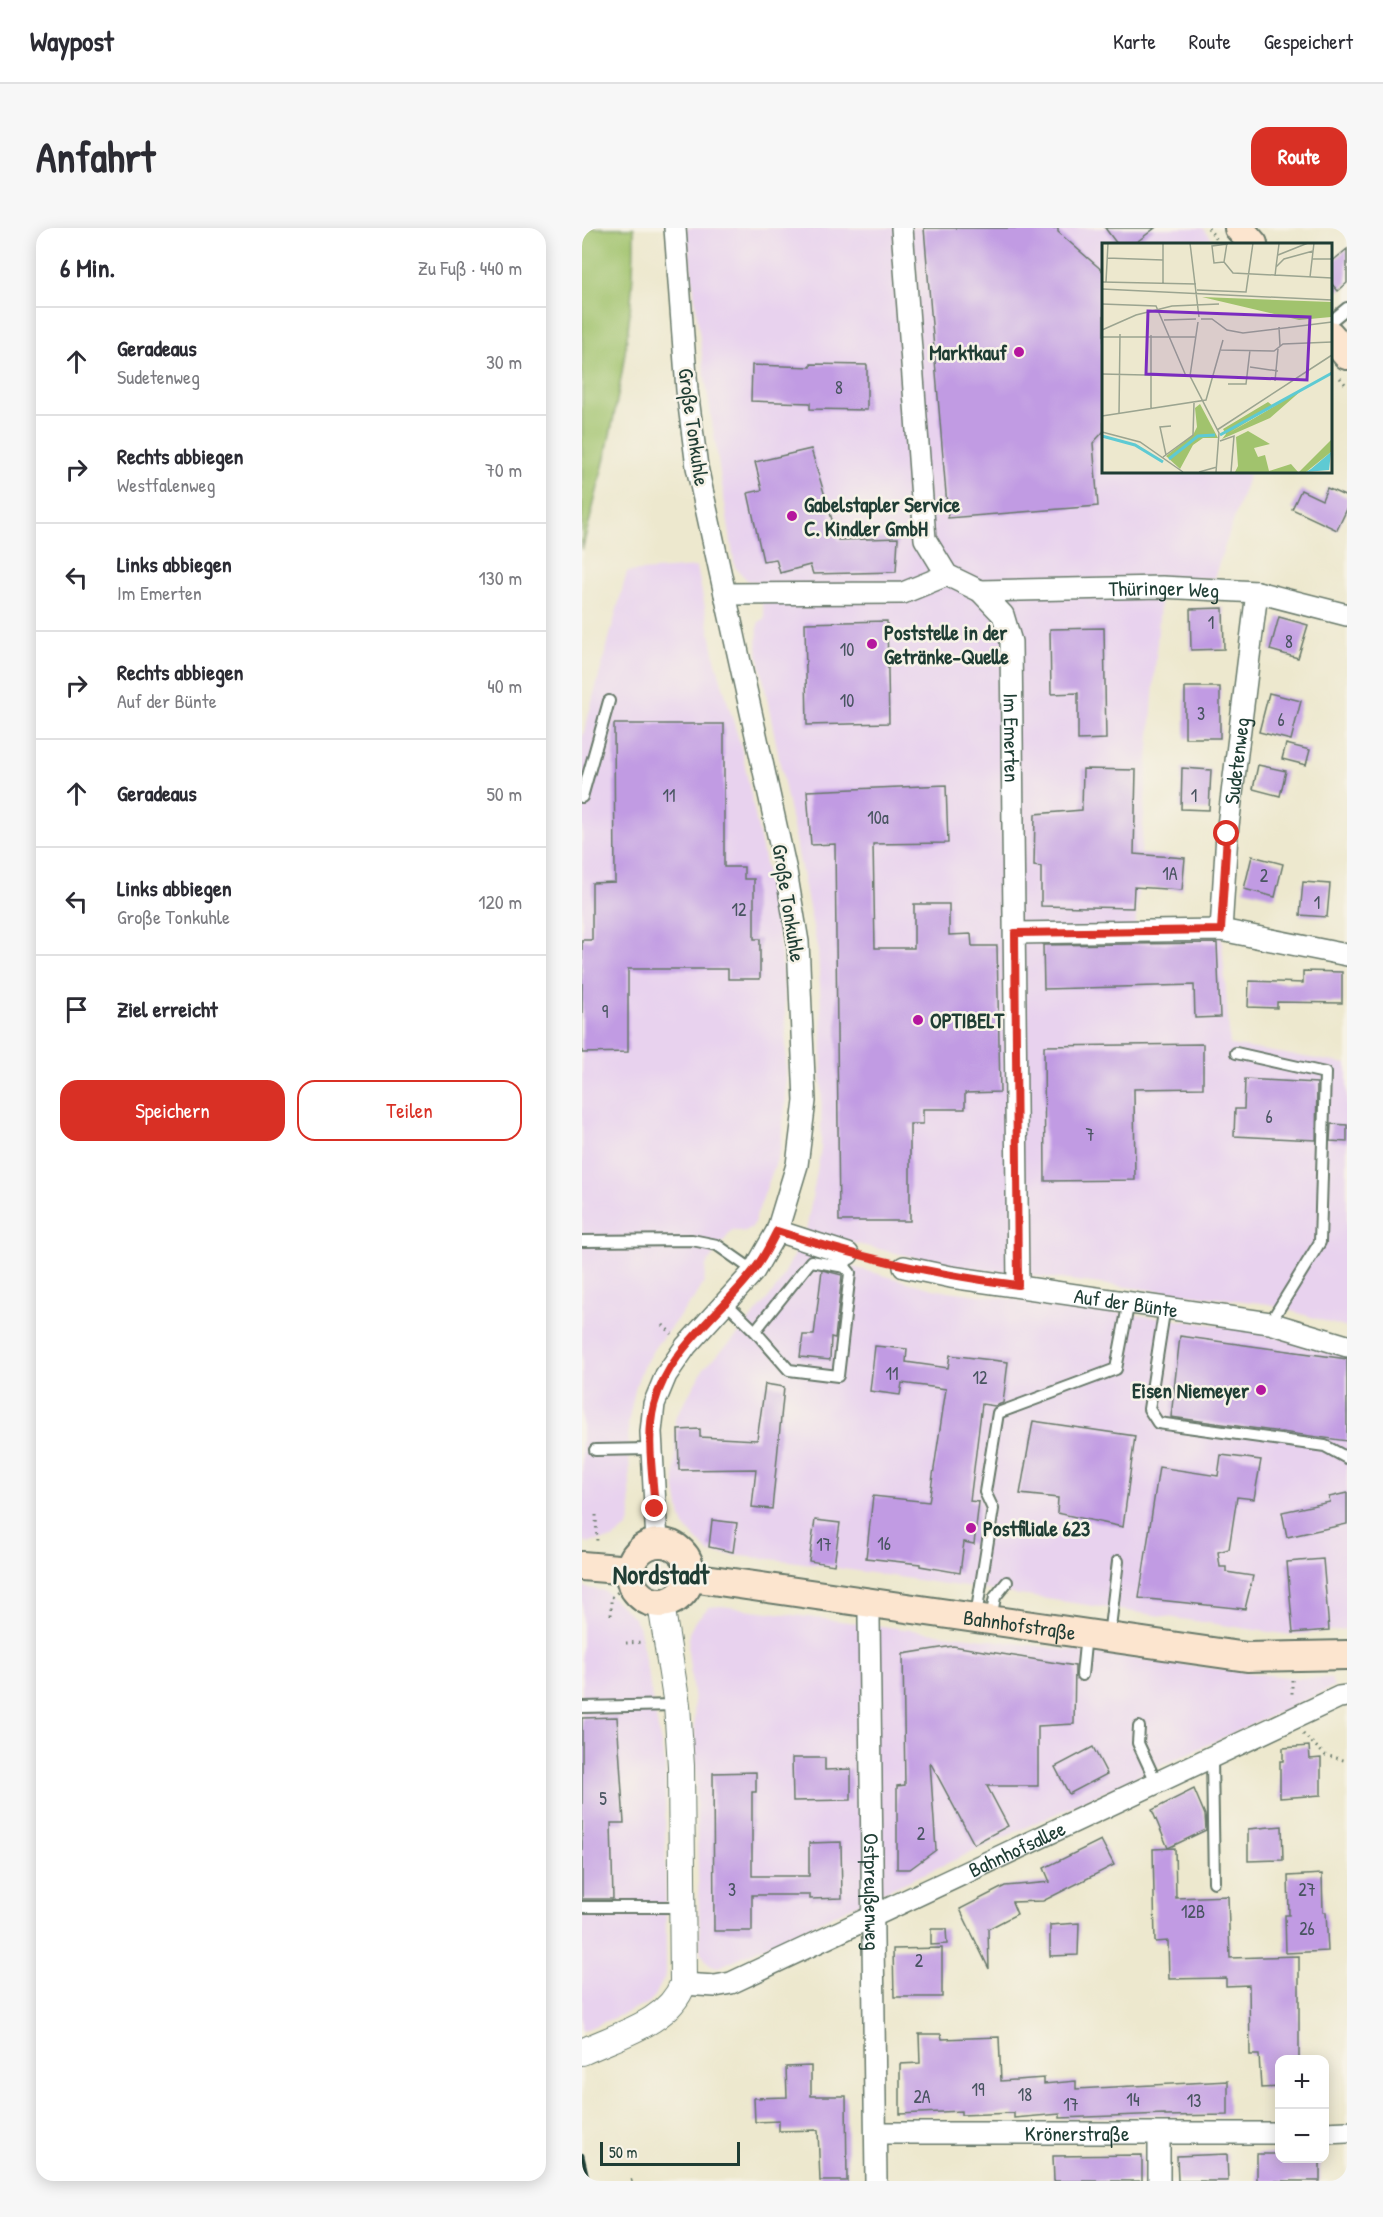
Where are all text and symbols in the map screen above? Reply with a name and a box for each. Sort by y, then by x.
text: Waypost [30,22,114,60]
text: Karte [1113,27,1156,56]
text: Route [1189,27,1231,56]
text: Gespeichert [1264,27,1353,56]
button: Route [1251,127,1347,186]
text: Anfahrt [36,128,155,185]
inset map [1102,243,1332,472]
text: 6 Min. [60,250,115,285]
text: Zu Fuß · 440 m [418,254,522,281]
text: Geradeaus [117,333,197,363]
place label: Marktkauf [929,338,1007,367]
icon: ahead [60,345,93,378]
marker: Marktkauf [1012,345,1026,359]
text: 30 m [486,348,522,375]
text: Sudetenweg [117,363,200,390]
street label: Große Tonkuhle [671,366,717,488]
house number: 8 [835,375,843,400]
text: Rechts abbiegen [117,441,244,471]
icon: right [60,453,93,486]
text: 70 m [485,456,522,483]
text: Westfalenweg [117,471,215,498]
place label: Gabelstapler Service C. Kindler GmbH [804,490,961,543]
marker: Gabelstapler Service C. Kindler GmbH [785,509,799,523]
text: Links abbiegen [117,549,232,579]
icon: left [60,561,93,594]
text: 130 m [479,564,522,591]
street label: Thüringer Weg [1108,572,1220,604]
text: Im Emerten [117,579,202,606]
house number: 1 [1208,610,1214,635]
place label: Poststelle in der Getränke-Quelle [884,618,1010,671]
house number: 8 [1285,629,1293,654]
house number: 10 [840,637,854,662]
marker: Poststelle in der Getränke-Quelle [865,637,879,651]
text: Rechts abbiegen [117,657,244,687]
icon: right [60,669,93,702]
text: 40 m [487,672,522,699]
text: Auf der Bünte [117,687,217,714]
house number: 10 [840,688,854,713]
street label: Im Emerten [997,693,1027,783]
house number: 3 [1197,701,1205,726]
house number: 6 [1277,707,1285,732]
street label: Sudetenweg [1216,716,1256,806]
icon: ahead [60,777,93,810]
text: Geradeaus [117,778,197,808]
text: 50 m [486,780,522,807]
house number: 11 [662,783,676,808]
house number: 1 [1191,783,1197,808]
house number: 10a [867,805,889,830]
route start [1213,820,1239,846]
street label: Große Tonkuhle [765,842,813,964]
house number: 1A [1162,861,1178,886]
house number: 2 [1260,863,1269,888]
text: Links abbiegen [117,873,232,903]
icon: left [60,885,93,918]
text: 120 m [478,888,522,915]
house number: 1 [1314,890,1320,915]
house number: 12 [732,897,747,922]
text: Große Tonkuhle [117,903,230,930]
icon: arrive [60,993,93,1026]
text: Ziel erreicht [117,994,217,1024]
house number: 9 [602,999,609,1024]
place label: OPTIBELT [930,1006,1005,1035]
marker: OPTIBELT [911,1013,925,1027]
button: Speichern [60,1080,285,1141]
button: Teilen [297,1080,522,1141]
house number: 6 [1265,1104,1273,1129]
house number: 7 [1086,1122,1095,1147]
street label: Auf der Bünte [1072,1280,1180,1324]
house number: 11 [885,1361,899,1386]
house number: 12 [973,1365,988,1390]
place label: Eisen Niemeyer [1132,1376,1250,1406]
marker: Eisen Niemeyer [1254,1383,1268,1397]
route end [641,1495,667,1521]
place label: Postfiliale 623 [983,1514,1091,1543]
marker: Postfiliale 623 [964,1521,978,1535]
house number: 16 [877,1531,891,1556]
house number: 17 [816,1532,832,1557]
district label: Nordstadt [613,1556,711,1592]
street label: Bahnhofstraße [962,1602,1078,1647]
house number: 5 [599,1786,607,1811]
street label: Bahnhofsallee [963,1813,1070,1884]
house number: 2 [917,1821,926,1846]
street label: Ostpreußenweg [857,1833,888,1951]
house number: 3 [728,1877,736,1902]
house number: 27 [1298,1877,1316,1902]
house number: 12B [1181,1899,1205,1924]
house number: 26 [1299,1916,1315,1941]
house number: 2 [915,1948,924,1973]
map controls [1275,2055,1329,2163]
button: + [1275,2055,1329,2109]
house number: 19 [971,2077,985,2102]
house number: 18 [1018,2082,1032,2107]
house number: 2A [913,2084,931,2109]
house number: 14 [1126,2087,1140,2112]
house number: 13 [1187,2088,1201,2113]
house number: 17 [1063,2092,1079,2117]
button: − [1275,2109,1329,2163]
street label: Krönerstraße [1025,2119,1129,2148]
scale bar [600,2139,740,2166]
text: 50 m [609,2141,638,2163]

